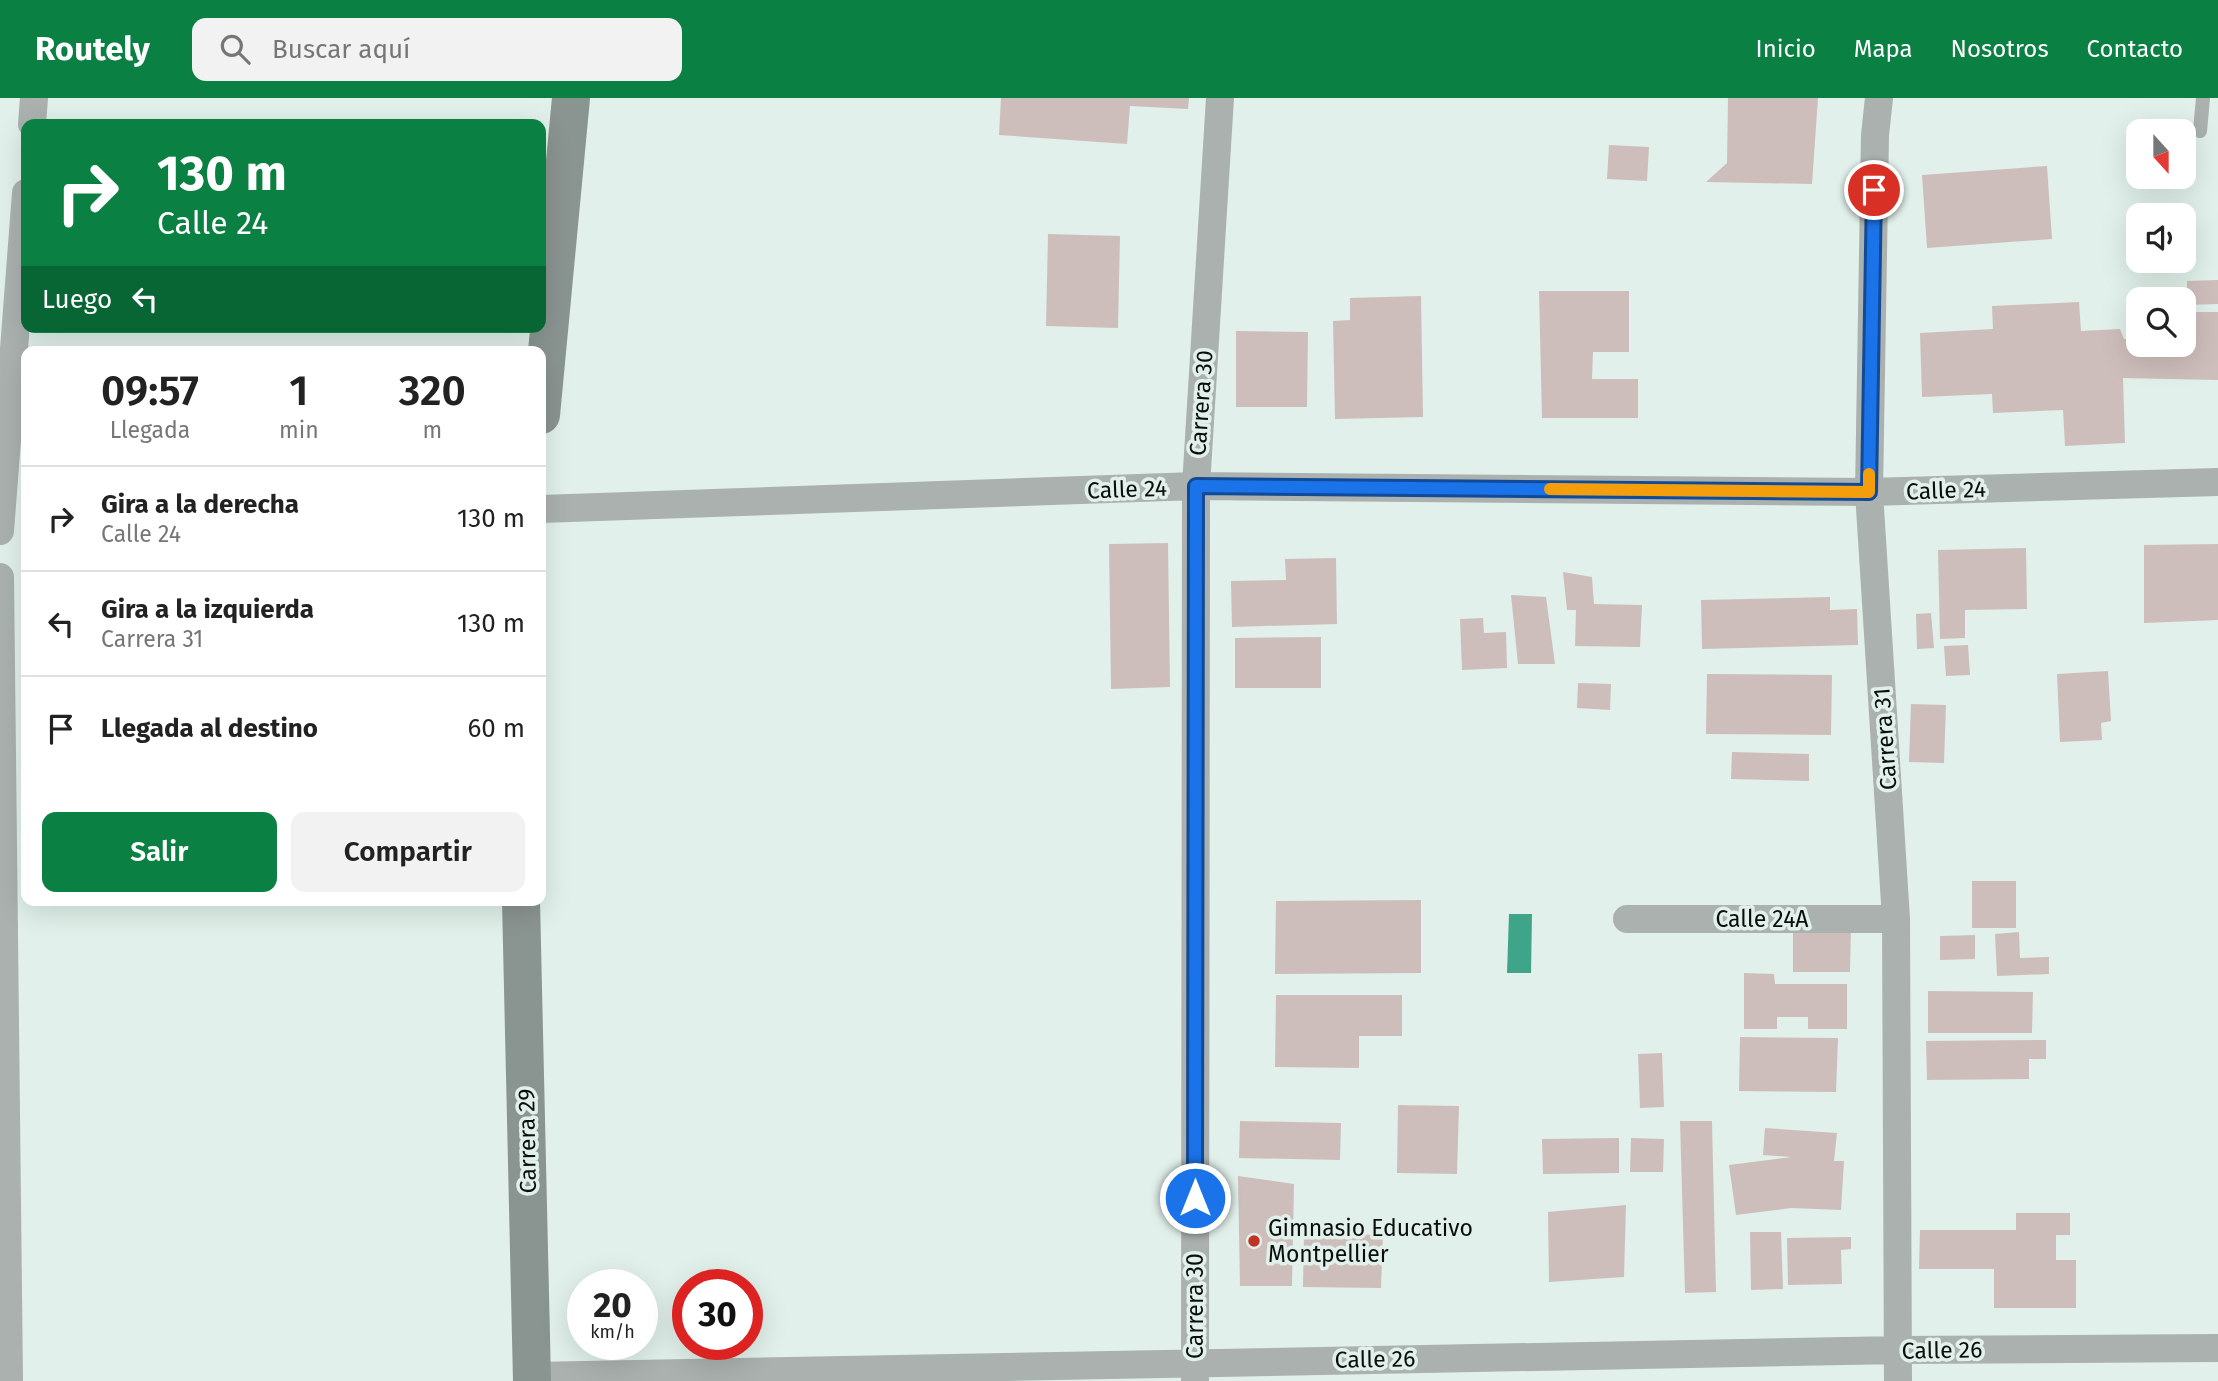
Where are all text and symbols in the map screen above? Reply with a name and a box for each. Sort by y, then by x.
search box [192,18,682,81]
text: Routely [35,29,150,69]
icon: search [216,30,254,68]
text: Buscar aquí [272,34,410,65]
text: Inicio [1756,35,1816,63]
text: Mapa [1854,35,1913,63]
text: Nosotros [1951,35,2049,63]
text: Contacto [2087,35,2183,63]
north arrow [2126,119,2196,189]
map controls [2126,119,2196,357]
text: 130 m [157,144,287,203]
icon: right [42,147,133,238]
pin [1844,160,1904,220]
icon: arrive [1855,171,1893,209]
button: sound [2126,203,2196,273]
text: Calle 24 [157,204,268,242]
icon: left [126,280,164,318]
text: Luego [42,284,112,315]
button: search [2126,287,2196,357]
street label: Carrera 30 [1183,349,1219,457]
text: 09:57 [101,366,199,416]
text: 1 [289,366,308,416]
text: 320 [399,366,466,416]
text: Llegada [110,416,190,444]
text: min [279,416,319,444]
text: m [423,416,442,444]
street label: Calle 24 [1087,474,1167,504]
street label: Calle 24 [1906,475,1986,505]
text: Gira a la derecha [101,489,299,520]
icon: right [42,500,80,538]
text: 130 m [457,503,525,534]
text: Calle 24 [101,520,181,548]
text: Gira a la izquierda [101,594,314,625]
icon: left [42,605,80,643]
text: 130 m [457,608,525,639]
text: Carrera 31 [101,625,203,653]
street label: Carrera 31 [1867,687,1903,791]
icon: arrive [42,710,80,748]
text: Llegada al destino [101,713,318,744]
text: 60 m [467,713,525,744]
button: Salir [42,812,277,892]
button: Compartir [291,812,525,892]
street label: Calle 24A [1715,905,1809,933]
street label: Carrera 29 [512,1088,542,1194]
position arrow [1158,1161,1232,1235]
place label: Gimnasio Educativo Montpellier [1268,1214,1473,1268]
marker: Gimnasio Educativo Montpellier [1246,1233,1262,1249]
street label: Carrera 30 [1181,1253,1209,1359]
speed limit sign: 30 [672,1269,763,1360]
text: 20 [593,1284,632,1326]
text: km/h [590,1321,635,1343]
street label: Calle 26 [1901,1335,1983,1365]
street label: Calle 26 [1334,1344,1416,1374]

